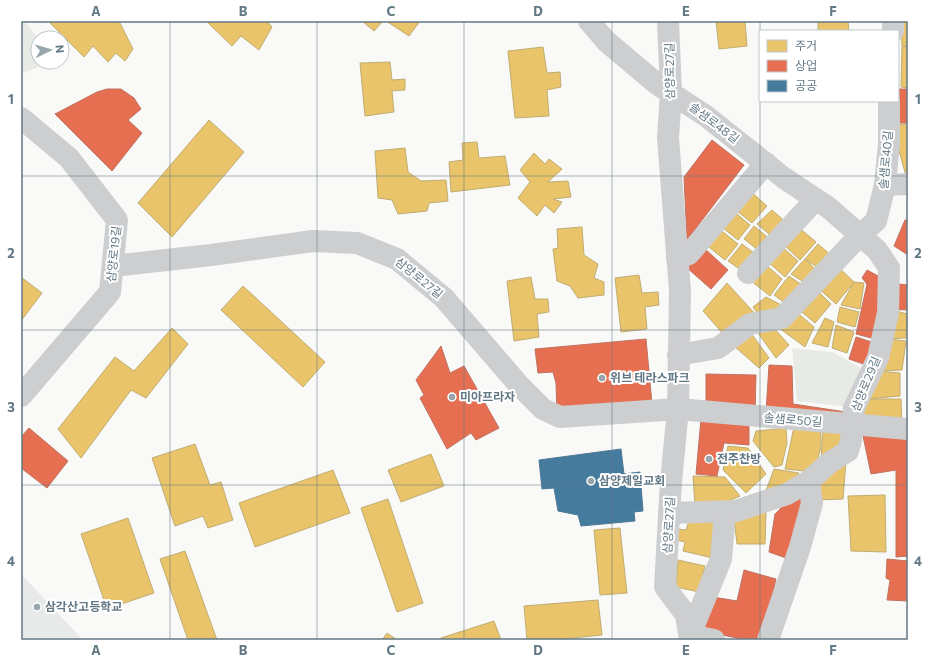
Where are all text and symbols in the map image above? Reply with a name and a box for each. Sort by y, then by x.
text: A [91,3,101,19]
text: B [239,3,248,19]
text: C [387,3,396,19]
text: D [533,3,543,19]
text: E [682,3,690,19]
text: F [829,3,837,19]
north arrow [30,30,70,70]
legend [759,30,899,102]
text: 주거 [795,38,817,52]
street label: 삼양로27길 [662,42,676,100]
text: N [54,44,67,54]
text: 상업 [795,58,817,72]
text: 공공 [795,78,817,92]
text: 1 [8,91,14,107]
text: 1 [915,91,921,107]
street label: 솔샘로48길 [687,99,742,145]
street label: 솔샘로40길 [875,130,895,190]
street label: 삼양로19길 [103,225,123,283]
text: 2 [7,245,15,261]
text: 2 [914,245,922,261]
street label: 삼양로27길 [393,254,446,301]
street label: 삼양로29길 [848,354,882,413]
place label: 위브 테라스파크 [610,370,690,384]
marker: 위브 테라스파크 [597,373,607,383]
place label: 미아프라자 [460,389,515,403]
marker: 미아프라자 [447,392,457,402]
text: 3 [7,399,15,415]
text: 3 [914,399,922,415]
street label: 솔샘로50길 [763,409,823,429]
place label: 전주찬방 [717,451,761,465]
marker: 전주찬방 [704,454,714,464]
place label: 삼양제일교회 [599,473,665,487]
marker: 삼양제일교회 [586,476,596,486]
street label: 삼양로27길 [660,496,676,554]
text: 4 [7,553,15,569]
text: 4 [914,553,922,569]
place label: 삼각산고등학교 [45,599,122,613]
marker: 삼각산고등학교 [32,602,42,612]
text: A [91,642,101,658]
text: B [239,642,248,658]
text: C [387,642,396,658]
text: D [533,642,543,658]
text: E [682,642,690,658]
text: F [829,642,837,658]

